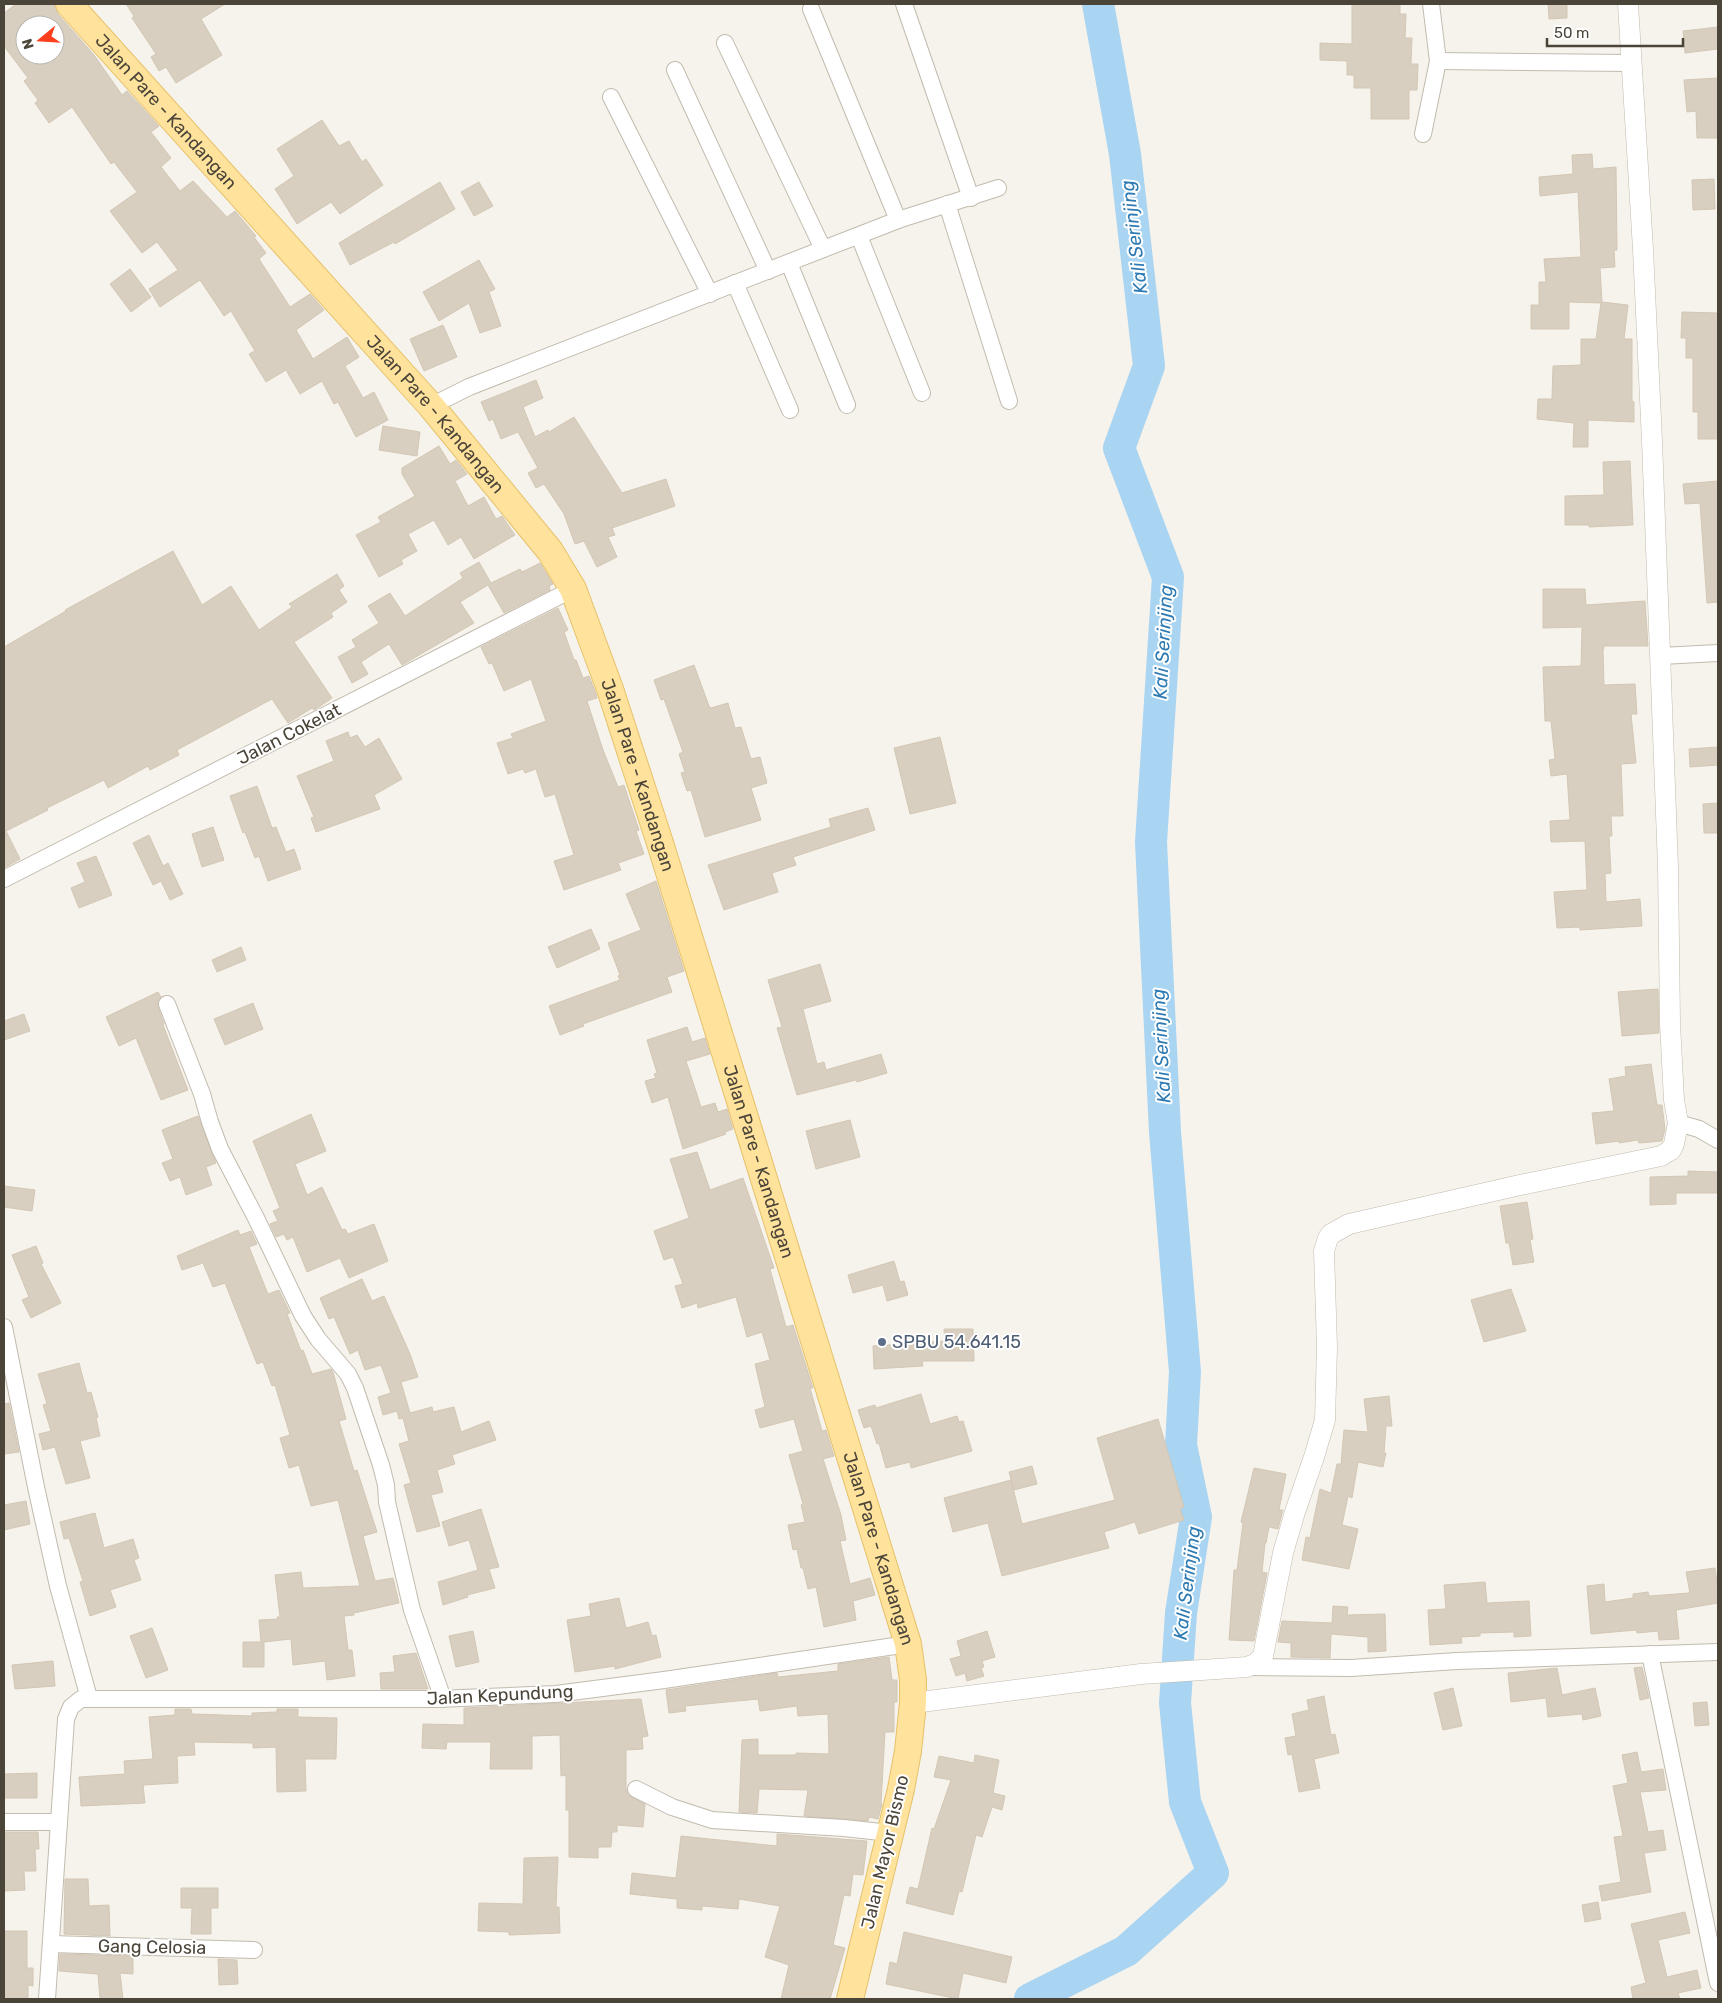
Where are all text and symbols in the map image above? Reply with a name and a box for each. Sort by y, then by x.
north arrow [15,15,65,65]
scale bar [1547,15,1683,47]
text: 50 m [1554,24,1589,42]
street label: Jalan Pare - Kandangan [90,30,242,194]
text: N [18,36,38,51]
water label: Kali Serinjing [1116,179,1152,295]
street label: Jalan Pare - Kandangan [362,331,509,498]
water label: Kali Serinjing [1149,584,1177,700]
street label: Jalan Pare - Kandangan [596,676,679,874]
street label: Jalan Cokelat [233,698,345,770]
water label: Kali Serinjing [1147,988,1175,1104]
street label: Jalan Pare - Kandangan [718,1062,799,1261]
place label: SPBU 54.641.15 [892,1331,1021,1353]
marker: SPBU 54.641.15 [876,1336,888,1348]
street label: Jalan Pare - Kandangan [838,1449,919,1648]
water label: Kali Serinjing [1169,1525,1205,1641]
street label: Jalan Kepundung [426,1680,574,1710]
street label: Jalan Mayor Bismo [857,1773,913,1931]
street label: Gang Celosia [98,1935,206,1959]

